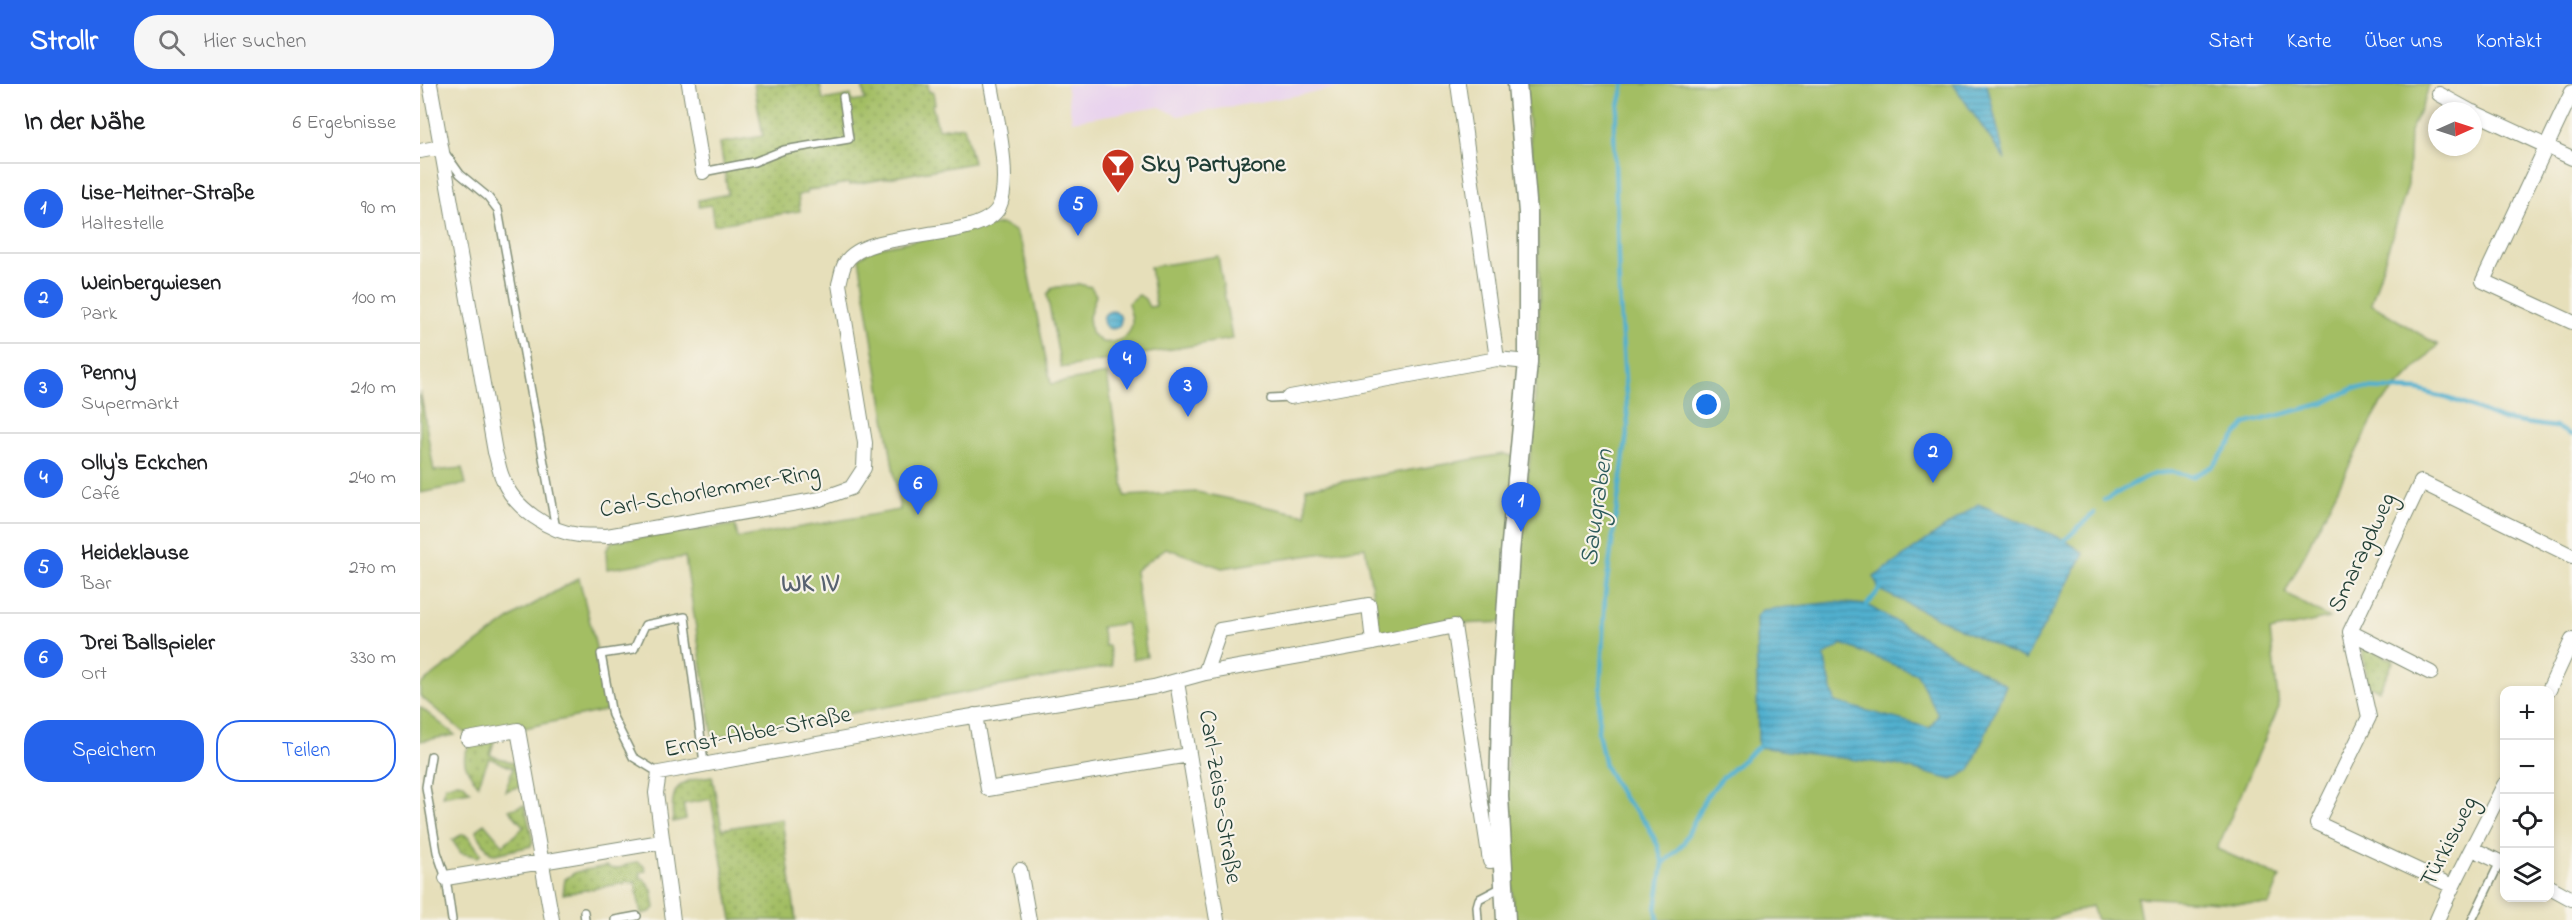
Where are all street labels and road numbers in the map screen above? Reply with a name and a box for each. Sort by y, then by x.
street label: Carl-Schorlemmer-Ring [597,455,823,529]
street label: Smaragdweg [2320,487,2406,619]
street label: Ernst-Abbe-Straße [662,698,855,768]
street label: Carl-Zeiss-Straße [1188,707,1250,887]
street label: Türkisweg [2412,791,2488,893]

